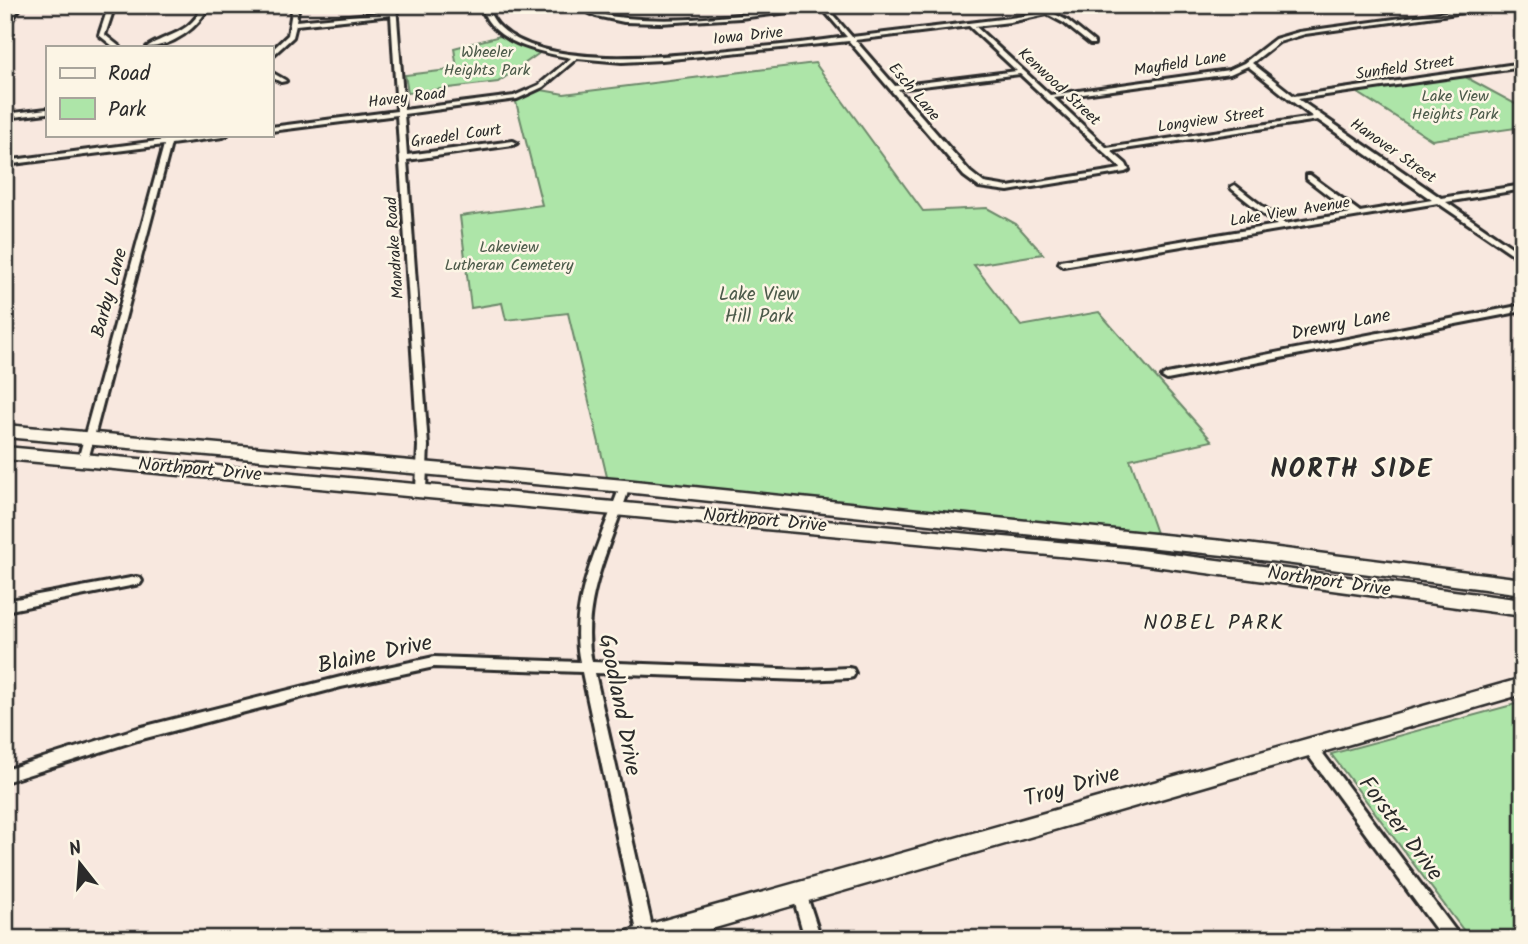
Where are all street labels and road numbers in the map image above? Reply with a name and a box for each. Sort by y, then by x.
street label: Iowa Drive [712,20,784,52]
street label: Kenwood Street [1012,42,1107,133]
street label: Mayfield Lane [1132,44,1228,84]
street label: Sunfield Street [1354,49,1457,87]
street label: Esch Lane [882,57,946,127]
street label: Havey Road [367,81,448,115]
street label: Longview Street [1156,100,1267,140]
street label: Hanover Street [1345,112,1442,190]
street label: Graedel Court [409,117,504,155]
street label: Lake View Avenue [1228,190,1352,234]
street label: Mandrake Road [379,195,411,300]
street label: Barby Lane [84,244,136,341]
street label: Drewry Lane [1289,301,1394,349]
street label: Northport Drive [137,450,263,490]
street label: Northport Drive [702,501,828,541]
street label: Northport Drive [1266,559,1393,606]
street label: Blaine Drive [314,625,436,685]
street label: Goodland Drive [588,631,650,779]
street label: Troy Drive [1020,756,1124,818]
street label: Forster Drive [1348,769,1452,889]

